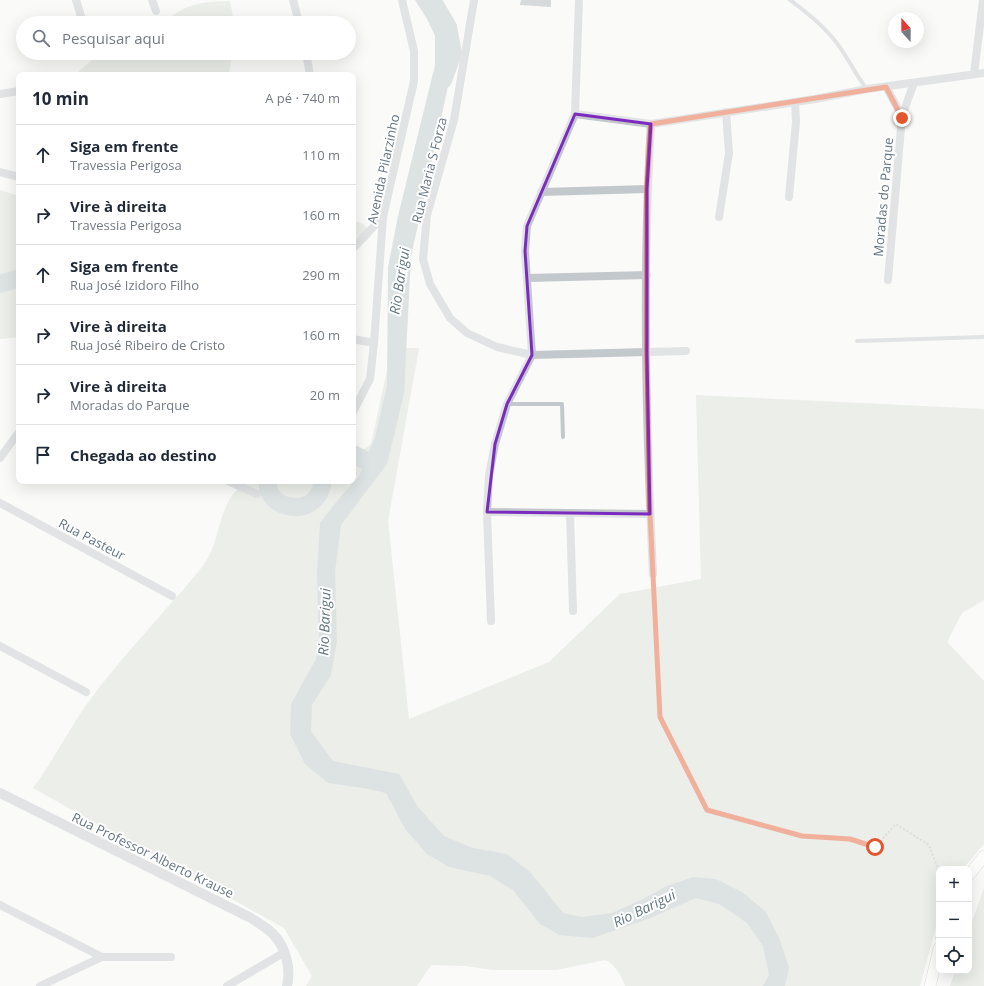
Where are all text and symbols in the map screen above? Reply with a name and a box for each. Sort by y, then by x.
north arrow [888,12,924,48]
search box [16,16,356,60]
icon: search [30,27,52,49]
text: Pesquisar aqui [62,28,165,48]
text: 10 min [32,87,89,110]
text: A pé · 740 m [265,89,340,107]
route end [893,109,911,127]
street label: Avenida Pilarzinho [363,112,403,226]
street label: Rua Maria S Forza [407,115,451,225]
text: Siga em frente [70,136,178,156]
street label: Moradas do Parque [869,137,897,257]
icon: ahead [32,144,54,166]
text: 110 m [302,146,340,164]
text: Travessia Perigosa [70,156,182,174]
text: Vire à direita [70,196,167,216]
icon: right [32,204,54,226]
text: 160 m [302,206,340,224]
text: Travessia Perigosa [70,216,182,234]
water label: Rio Barigui [384,246,414,316]
text: Siga em frente [70,256,178,276]
icon: ahead [32,264,54,286]
text: 290 m [302,266,340,284]
text: Rua José Izidoro Filho [70,276,199,294]
text: Vire à direita [70,316,167,336]
icon: right [32,324,54,346]
text: 160 m [302,326,340,344]
text: Rua José Ribeiro de Cristo [70,336,225,354]
text: Vire à direita [70,376,167,396]
icon: right [32,384,54,406]
text: 20 m [310,386,340,404]
text: Moradas do Parque [70,396,190,414]
icon: arrive [32,444,54,466]
text: Chegada ao destino [70,445,217,465]
street label: Rua Pasteur [56,514,129,564]
water label: Rio Barigui [313,588,335,656]
street label: Rua Professor Alberto Krause [69,808,237,902]
route start [866,838,884,856]
map controls [936,866,972,974]
button: + [936,866,972,902]
water label: Rio Barigui [610,885,679,931]
button: − [936,902,972,938]
button: locate [936,938,972,974]

